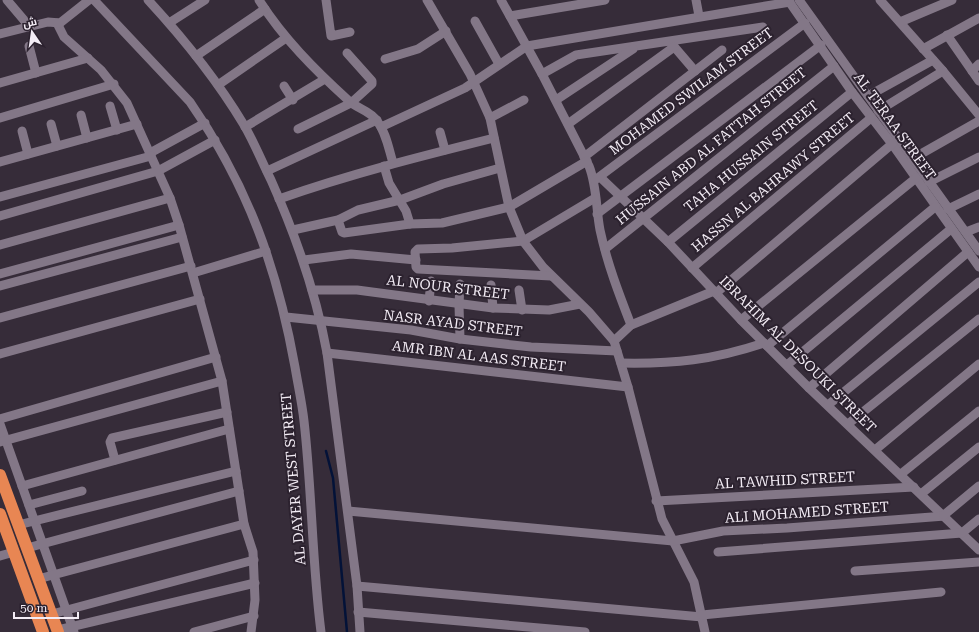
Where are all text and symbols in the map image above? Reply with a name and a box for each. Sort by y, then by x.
north arrow [12,12,52,52]
text: ش [22,15,38,31]
street label: MOHAMED SWILAM STREET [606,24,776,158]
street label: HUSSAIN ABD AL FATTAH STREET [613,64,809,228]
street label: AL TERAA STREET [851,69,939,183]
street label: TAHA HUSSAIN STREET [681,97,821,215]
street label: HASSN AL BAHRAWY STREET [688,109,858,255]
street label: AL NOUR STREET [386,272,510,302]
street label: IBRAHIM AL DESOUKI STREET [716,272,880,436]
street label: NASR AYAD STREET [383,307,523,339]
street label: AMR IBN AL AAS STREET [391,337,567,375]
street label: AL DAYER WEST STREET [278,392,308,566]
street label: AL TAWHID STREET [714,468,856,492]
street label: ALI MOHAMED STREET [724,498,890,526]
scale bar [14,594,78,620]
text: 50 m [20,601,47,615]

